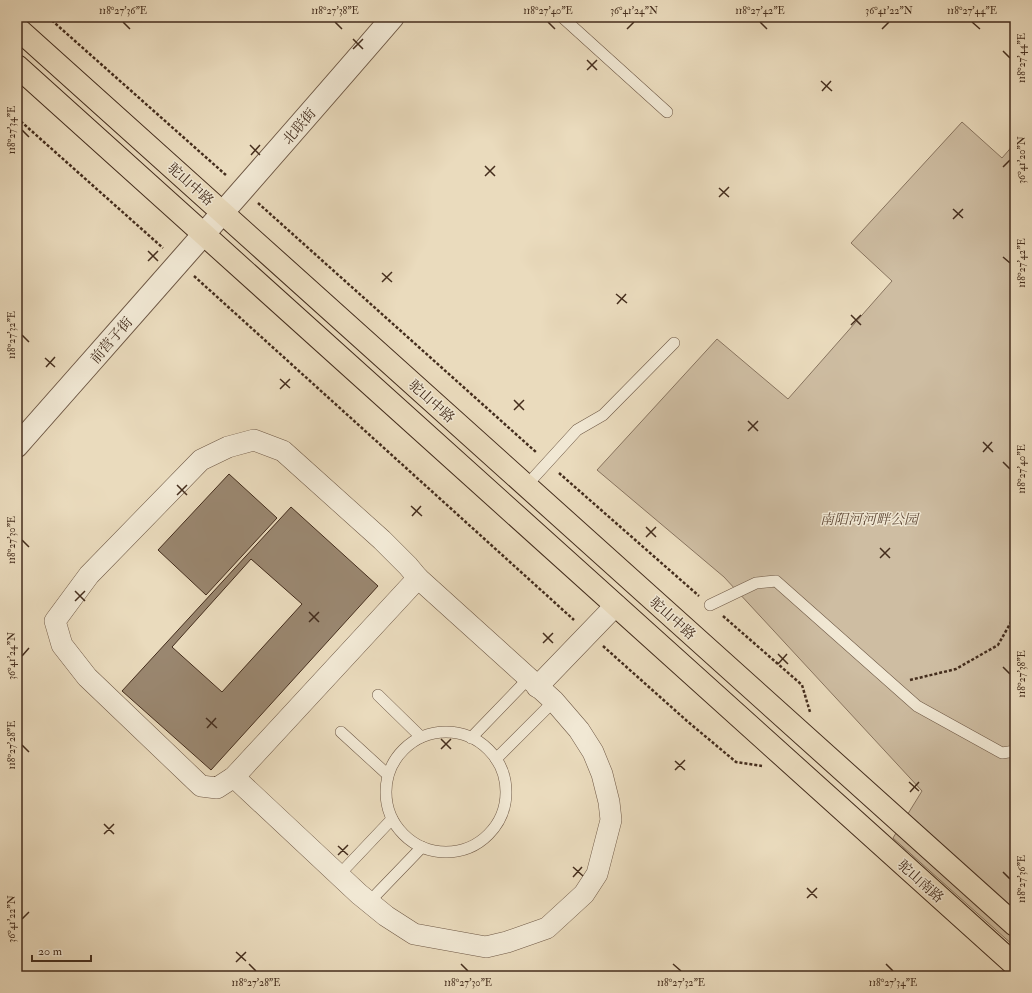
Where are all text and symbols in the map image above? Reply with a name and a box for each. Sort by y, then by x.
text: 118°27'36"E [99,5,147,17]
text: 118°27'38"E [311,5,359,17]
text: 118°27'40"E [523,5,573,17]
text: 36°41'24"N [610,5,658,17]
text: 118°27'42"E [735,5,785,17]
text: 36°41'22"N [865,5,913,17]
text: 118°27'44"E [947,5,997,17]
text: 118°27'44"E [1016,33,1028,83]
street label: 北联街 [279,105,320,148]
text: 118°27'34"E [6,106,18,154]
text: 36°41'20"N [1016,136,1028,184]
street label: 驼山中路 [164,159,217,209]
text: 118°27'42"E [1016,238,1028,288]
text: 118°27'32"E [6,311,18,359]
street label: 前营子街 [87,314,136,367]
street label: 驼山中路 [405,376,458,426]
text: 118°27'40"E [1016,444,1028,494]
park label: 南阳河河畔公园 [820,511,920,528]
text: 118°27'30"E [6,516,18,564]
street label: 驼山中路 [646,593,699,643]
text: 36°41'24"N [6,632,18,680]
text: 118°27'38"E [1016,650,1028,698]
text: 118°27'28"E [6,721,18,769]
text: 118°27'36"E [1016,855,1028,903]
street label: 驼山南路 [894,856,947,906]
text: 36°41'22"N [6,895,18,943]
scale bar [32,937,91,963]
text: 20 m [38,944,63,959]
text: 118°27'28"E [232,977,280,989]
text: 118°27'30"E [444,977,492,989]
text: 118°27'32"E [657,977,705,989]
text: 118°27'34"E [869,977,917,989]

